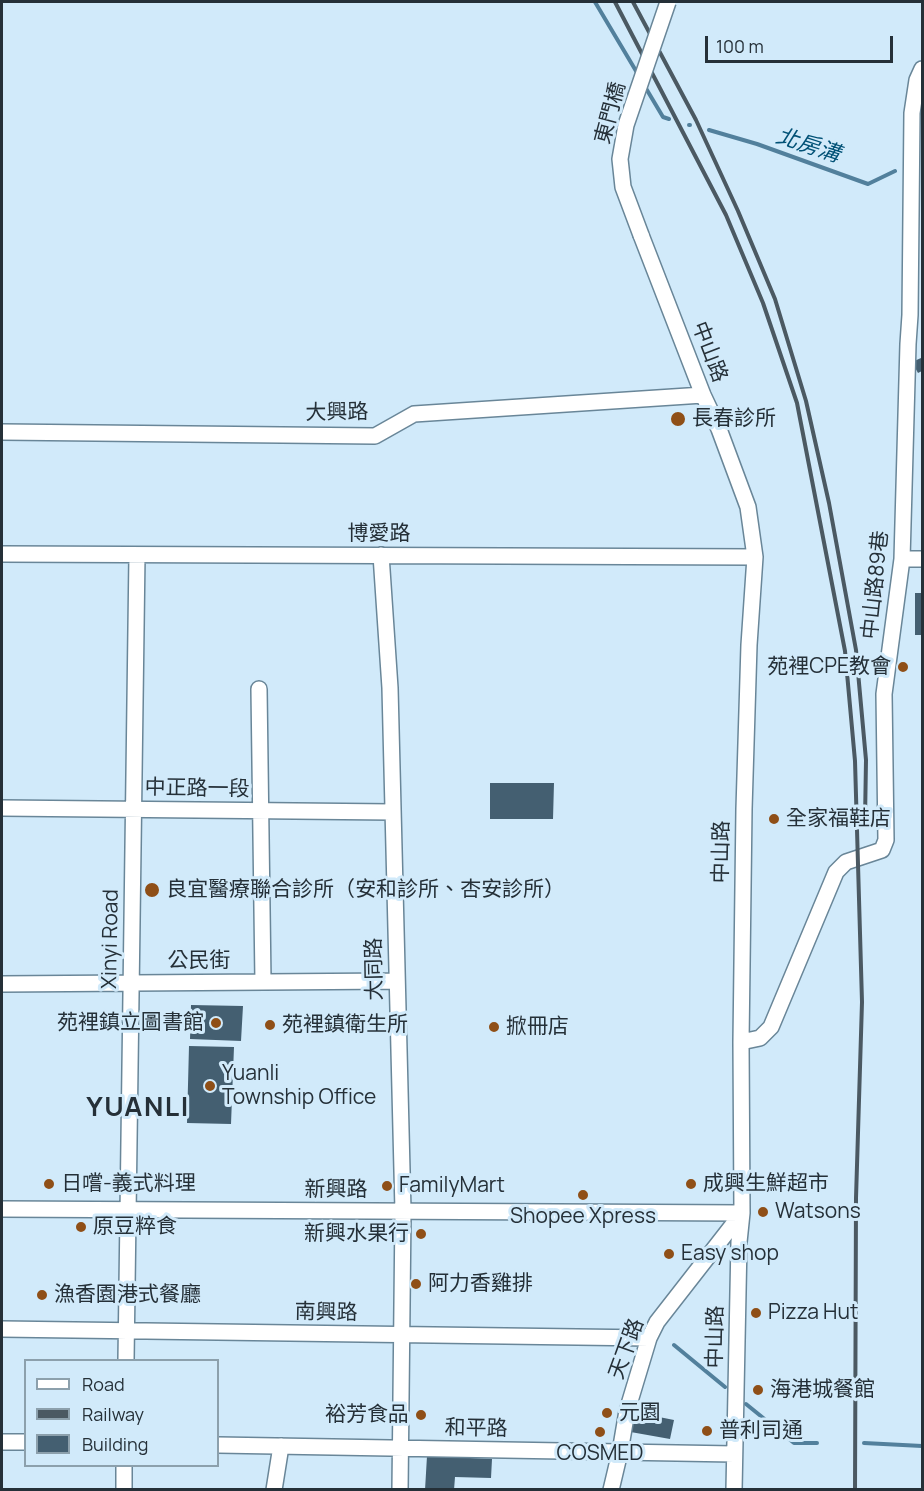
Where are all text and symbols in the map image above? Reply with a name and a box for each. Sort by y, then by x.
scale bar [708,24,896,62]
text: 100 m [716,34,764,58]
street label: 東門橋 [591,79,631,147]
water label: 北房溝 [773,123,843,169]
street label: 中山路 [686,318,732,386]
street label: 大興路 [305,400,369,426]
place label: 長春診所 [692,406,776,432]
marker: 長春診所 [669,410,687,428]
street label: 博愛路 [348,521,410,547]
street label: 中山路89巷 [858,529,894,641]
place label: 苑裡CPE教會 [767,654,891,680]
marker: 苑裡CPE教會 [896,660,910,674]
street label: 中正路一段 [144,775,250,803]
place label: 全家福鞋店 [786,806,891,832]
marker: 全家福鞋店 [767,812,781,826]
street label: 中山路 [709,820,735,884]
place label: 良宜醫療聯合診所（安和診所、杏安診所） [166,877,565,903]
marker: 良宜醫療聯合診所（安和診所、杏安診所） [143,881,161,899]
street label: Xinyi Road [98,889,124,989]
street label: 大同路 [362,937,388,1001]
street label: 公民街 [168,948,230,974]
place label: 苑裡鎮立圖書館 [57,1010,204,1036]
place label: 苑裡鎮衛生所 [282,1012,408,1038]
place label: 掀冊店 [506,1014,569,1040]
marker: 苑裡鎮立圖書館 [209,1016,223,1030]
marker: 苑裡鎮衛生所 [263,1018,277,1032]
marker: 掀冊店 [487,1020,501,1034]
place label: Yuanli Township Office [222,1061,376,1111]
marker: Yuanli Township Office [203,1079,217,1093]
district label: YUANLI [86,1092,190,1124]
place label: 日嚐-義式料理 [61,1171,196,1197]
place label: 成興生鮮超市 [703,1171,829,1197]
place label: FamilyMart [399,1173,505,1199]
marker: 日嚐-義式料理 [42,1177,56,1191]
street label: 新興路 [305,1177,367,1203]
marker: 成興生鮮超市 [684,1177,698,1191]
marker: FamilyMart [380,1179,394,1193]
marker: Shopee Xpress [576,1188,590,1202]
place label: Watsons [775,1199,861,1225]
place label: Shopee Xpress [510,1204,656,1230]
marker: Watsons [756,1205,770,1219]
place label: 原豆粹食 [93,1214,177,1240]
marker: 原豆粹食 [74,1220,88,1234]
place label: 新興水果行 [304,1221,409,1247]
marker: 新興水果行 [414,1227,428,1241]
place label: Easy shop [681,1241,779,1267]
marker: Easy shop [662,1247,676,1261]
place label: 阿力香雞排 [428,1271,533,1297]
marker: 阿力香雞排 [409,1277,423,1291]
place label: 漁香園港式餐廳 [54,1282,201,1308]
marker: 漁香園港式餐廳 [35,1288,49,1302]
street label: 南興路 [294,1300,358,1326]
place label: Pizza Hut [768,1300,858,1326]
street label: 中山路 [703,1305,729,1369]
marker: Pizza Hut [749,1306,763,1320]
street label: 天下路 [604,1315,650,1383]
legend [24,1359,219,1467]
text: Road [82,1372,125,1396]
place label: 海港城餐館 [770,1377,875,1403]
marker: 海港城餐館 [751,1383,765,1397]
place label: 元園 [619,1400,661,1426]
text: Railway [82,1402,144,1426]
place label: 裕芳食品 [325,1402,409,1428]
marker: 元園 [600,1406,614,1420]
marker: 裕芳食品 [414,1408,428,1422]
street label: 和平路 [444,1416,508,1442]
place label: 普利司通 [719,1418,803,1444]
marker: 普利司通 [700,1424,714,1438]
marker: COSMED [593,1425,607,1439]
text: Building [82,1432,148,1456]
place label: COSMED [557,1441,643,1467]

